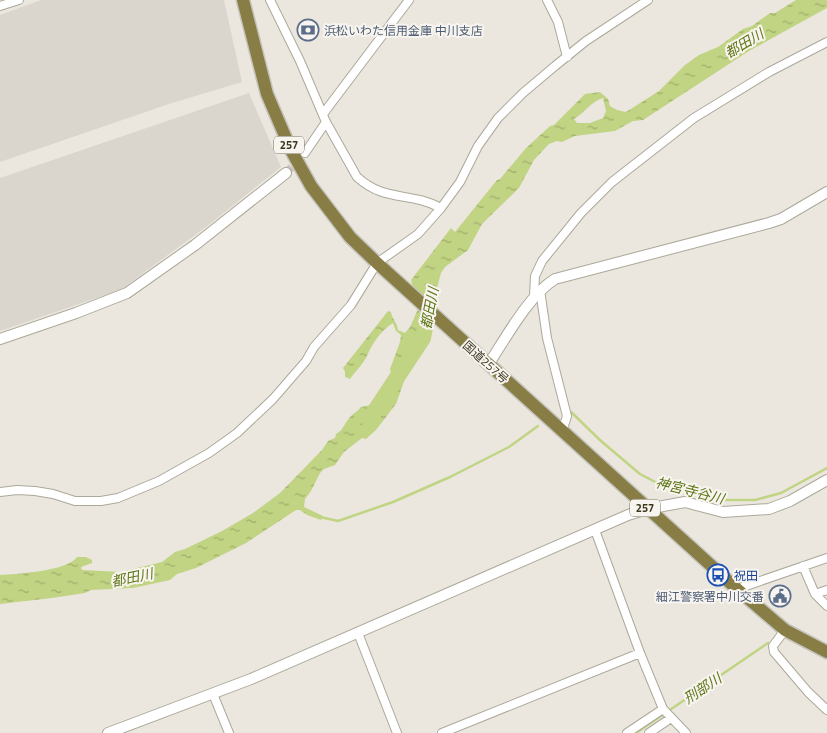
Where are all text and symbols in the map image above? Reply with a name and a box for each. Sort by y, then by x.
bank icon: 浜松いわた信用金庫 中川支店 [296,18,320,42]
place label: 浜松いわた信用金庫 中川支店 [324,21,483,40]
water label: 都田川 [721,22,769,63]
road number: 257 [274,136,304,154]
water label: 都田川 [415,283,444,331]
street label: 国道257号 [459,336,513,388]
water label: 神宮寺谷川 [653,471,728,509]
road number: 257 [630,499,660,516]
water label: 都田川 [109,562,157,592]
bus stop icon: 祝田 [706,563,730,587]
place label: 祝田 [734,566,758,585]
public building icon: 細江警察署中川交番 [768,584,792,608]
place label: 細江警察署中川交番 [656,587,764,606]
water label: 刑部川 [679,666,727,708]

